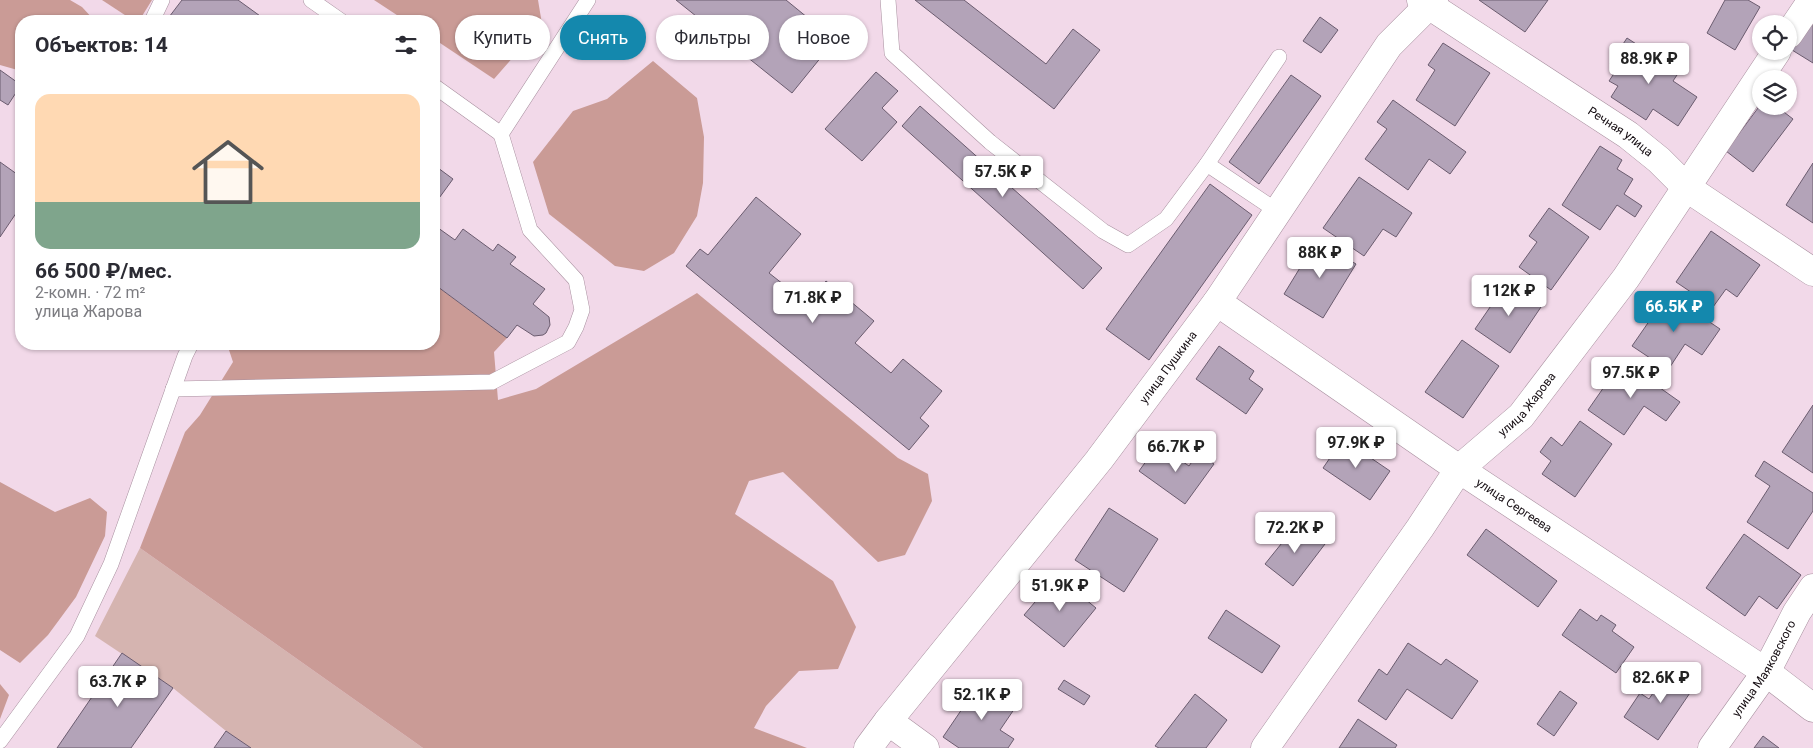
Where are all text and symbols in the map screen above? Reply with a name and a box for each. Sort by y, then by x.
chip: Купить [455,15,550,60]
chip: Снять [560,15,646,60]
chip: Фильтры [656,15,769,60]
chip: Новое [779,15,868,60]
map controls [1752,15,1797,115]
button: locate [1752,15,1797,60]
icon: filters [392,31,420,59]
text: Объектов: 14 [35,33,168,57]
pin: 88.9K ₽ [1603,42,1695,85]
text: 88.9K ₽ [1620,49,1678,68]
button: layers [1752,70,1797,115]
street label: Речная улица [1585,104,1656,159]
icon: home [183,127,273,217]
pin: 57.5K ₽ [957,156,1049,198]
text: 57.5K ₽ [974,162,1032,181]
pin: 88K ₽ [1285,236,1355,279]
text: 88K ₽ [1298,243,1342,262]
text: 66 500 ₽/мес. [35,259,173,283]
pin: 112K ₽ [1468,274,1550,317]
text: 112K ₽ [1483,281,1535,300]
pin: 71.8K ₽ [767,282,859,324]
text: 2-комн. · 72 m² [35,283,145,302]
text: 71.8K ₽ [784,288,842,307]
pin: 66.5K ₽ [1628,290,1720,333]
text: 66.5K ₽ [1645,297,1703,316]
text: улица Жарова [35,302,142,321]
street label: улица Пушкина [1137,328,1200,406]
pin: 97.5K ₽ [1585,356,1677,399]
text: 97.5K ₽ [1602,363,1660,382]
street label: улица Жарова [1495,370,1559,439]
pin: 97.9K ₽ [1310,426,1402,469]
pin: 66.7K ₽ [1130,430,1222,473]
text: 97.9K ₽ [1327,433,1385,452]
text: 66.7K ₽ [1147,437,1205,456]
street label: улица Сергеева [1473,475,1555,535]
pin: 72.2K ₽ [1249,512,1341,554]
text: 72.2K ₽ [1266,518,1324,537]
pin: 51.9K ₽ [1014,570,1106,612]
text: 51.9K ₽ [1031,576,1089,595]
street label: улица Маяковского [1729,618,1799,720]
pin: 82.6K ₽ [1615,662,1707,704]
pin: 63.7K ₽ [72,666,164,708]
text: 82.6K ₽ [1632,668,1690,687]
text: 63.7K ₽ [89,672,147,691]
pin: 52.1K ₽ [936,678,1028,721]
text: 52.1K ₽ [953,685,1011,704]

